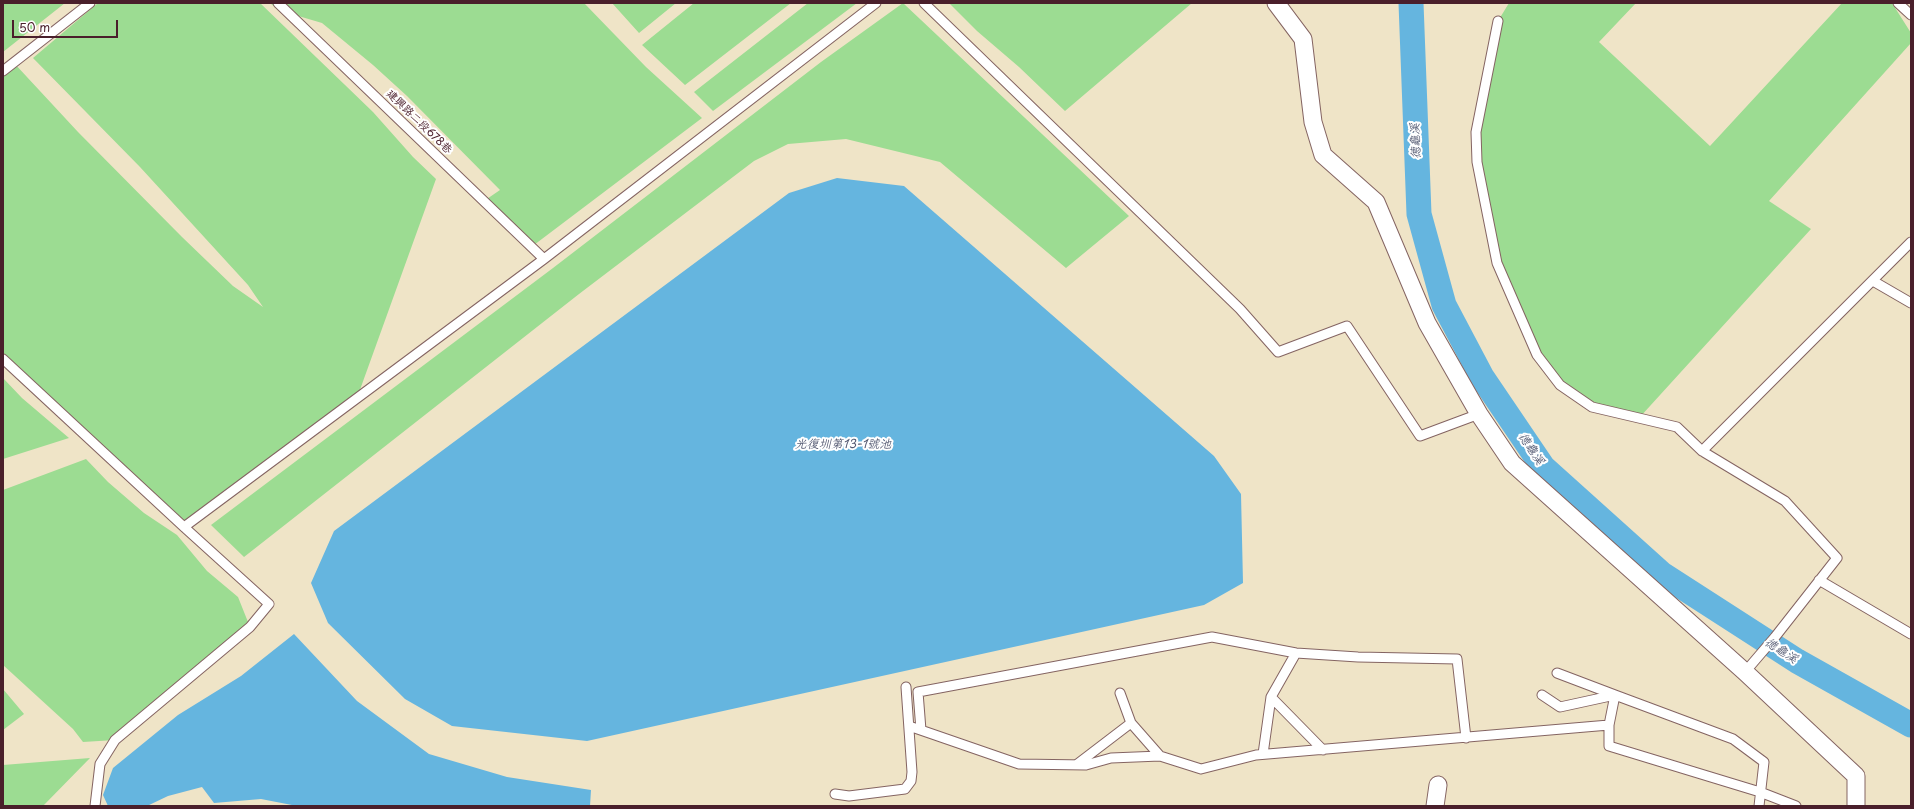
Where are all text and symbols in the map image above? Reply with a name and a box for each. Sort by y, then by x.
scale bar [14,12,120,38]
text: 50 m [19,18,50,36]
street label: 建興路二段678巷 [383,87,455,157]
water label: 德龜溪 [1408,123,1424,159]
water label: 德龜溪 [1515,430,1547,468]
water label: 光復圳第13-1號池 [795,438,891,452]
water label: 德龜溪 [1762,635,1800,667]

